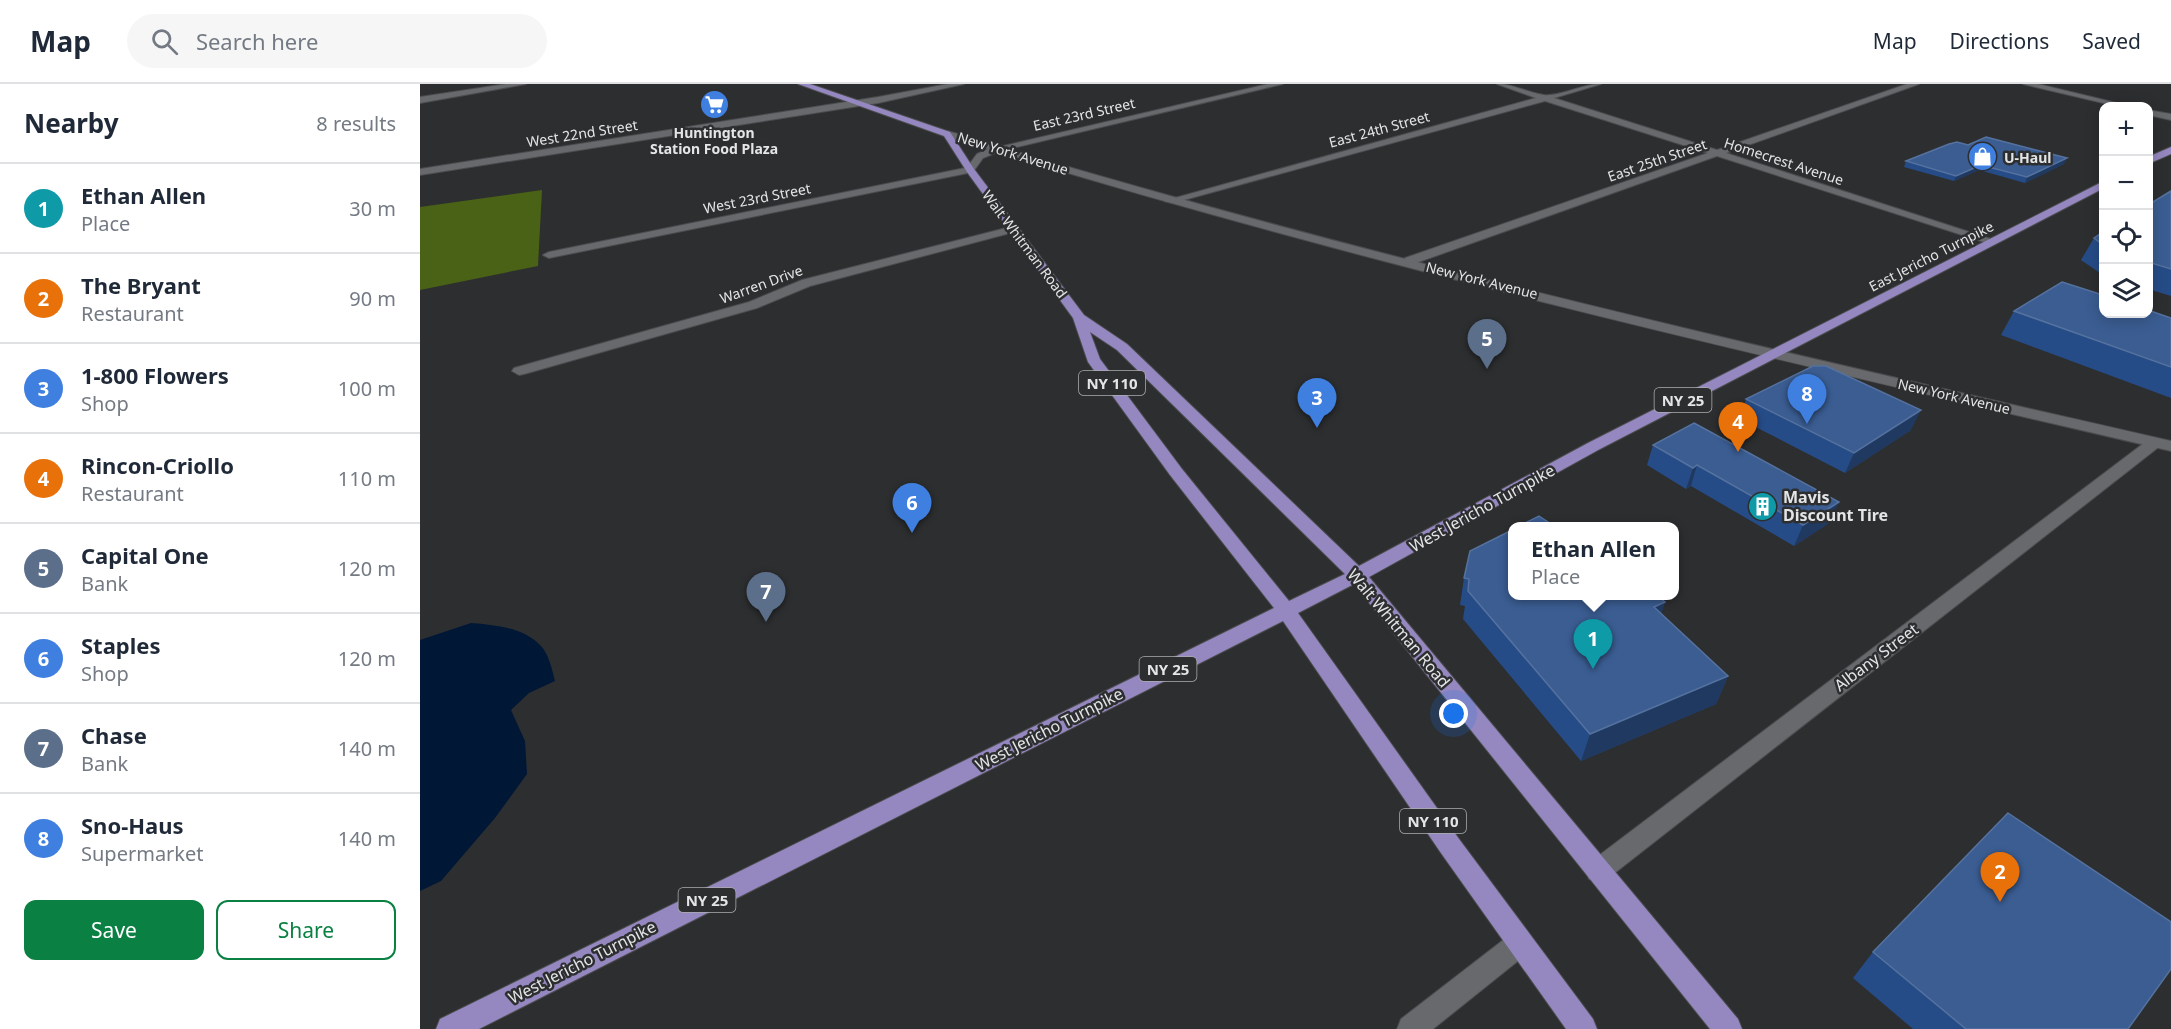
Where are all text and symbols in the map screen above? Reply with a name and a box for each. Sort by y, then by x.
search box [127,14,547,68]
text: Map [30,22,91,60]
icon: search [148,25,181,58]
text: Search here [196,26,318,56]
text: Map [1873,27,1917,55]
text: Directions [1950,27,2049,55]
text: Saved [2082,27,2141,55]
supermarket icon: Huntington Station Food Plaza [698,89,730,121]
street label: East 23rd Street [1031,93,1137,135]
map controls [2099,102,2153,318]
button: + [2099,102,2153,156]
text: Nearby [24,105,119,141]
street label: East 24th Street [1327,106,1431,152]
text: 8 results [316,110,396,137]
street label: West 22nd Street [525,115,639,151]
place label: Huntington Station Food Plaza [650,123,778,158]
street label: New York Avenue [955,127,1071,179]
street label: Homecrest Avenue [1722,133,1846,189]
street label: East 25th Street [1605,134,1709,186]
shop icon: U-Haul [1967,141,1999,173]
place label: U-Haul [2004,148,2051,167]
button: − [2099,156,2153,210]
street label: West 23rd Street [702,178,812,218]
text: Ethan Allen [81,180,206,210]
street label: Walt Whitman Road [978,186,1072,302]
text: 1 [38,195,49,222]
text: 30 m [349,195,396,222]
text: Place [81,210,130,237]
button: locate [2099,210,2153,264]
street label: East Jericho Turnpike [1865,216,1997,296]
street label: New York Avenue [1424,257,1540,303]
street label: Warren Drive [717,260,805,308]
button: layers [2099,264,2153,318]
text: The Bryant [81,270,201,300]
text: 2 [38,285,49,312]
text: 90 m [349,285,396,312]
text: Restaurant [81,300,184,327]
pin: 5 [1468,320,1506,369]
text: 1-800 Flowers [81,360,229,390]
road number: NY 110 [1079,371,1145,395]
pin: 8 [1788,374,1826,424]
street label: New York Avenue [1896,374,2012,418]
text: 3 [38,375,49,402]
text: 100 m [338,375,396,402]
pin: 3 [1298,378,1336,428]
road number: NY 25 [1654,388,1712,412]
text: Shop [81,390,129,417]
pin: 4 [1718,402,1758,452]
text: Rincon-Criollo [81,450,234,480]
street label: West Jericho Turnpike [1405,459,1559,557]
text: 4 [38,465,49,492]
text: 110 m [338,465,396,492]
text: Restaurant [81,480,184,507]
pin: 6 [892,484,932,533]
place label: Mavis Discount Tire [1783,486,1888,526]
building icon: Mavis Discount Tire [1746,490,1778,522]
popup [1508,522,1679,600]
text: Ethan Allen [1531,533,1656,563]
text: Capital One [81,540,209,570]
text: 5 [38,555,49,582]
text: 120 m [338,555,396,582]
text: Place [1531,563,1580,590]
street label: Walt Whitman Road [1343,564,1455,692]
text: Bank [81,570,128,597]
pin: 7 [746,572,786,622]
street label: Albany Street [1829,618,1923,696]
pin: 1 [1574,620,1612,669]
text: Staples [81,630,161,660]
text: 6 [38,645,49,672]
text: 120 m [338,645,396,672]
road number: NY 25 [1140,657,1197,681]
text: Shop [81,660,129,687]
street label: West Jericho Turnpike [972,682,1126,776]
your location [1439,699,1468,728]
text: Chase [81,720,147,750]
text: 7 [38,735,49,762]
text: 140 m [338,735,396,762]
text: Bank [81,750,128,777]
road number: NY 110 [1400,809,1466,833]
text: Sno-Haus [81,810,184,840]
text: 8 [38,825,49,852]
text: 140 m [338,825,396,852]
text: Supermarket [81,840,204,867]
pin: 2 [1980,852,2020,902]
road number: NY 25 [678,888,736,912]
button: Save [24,900,204,960]
button: Share [216,900,396,960]
street label: West Jericho Turnpike [505,915,659,1009]

